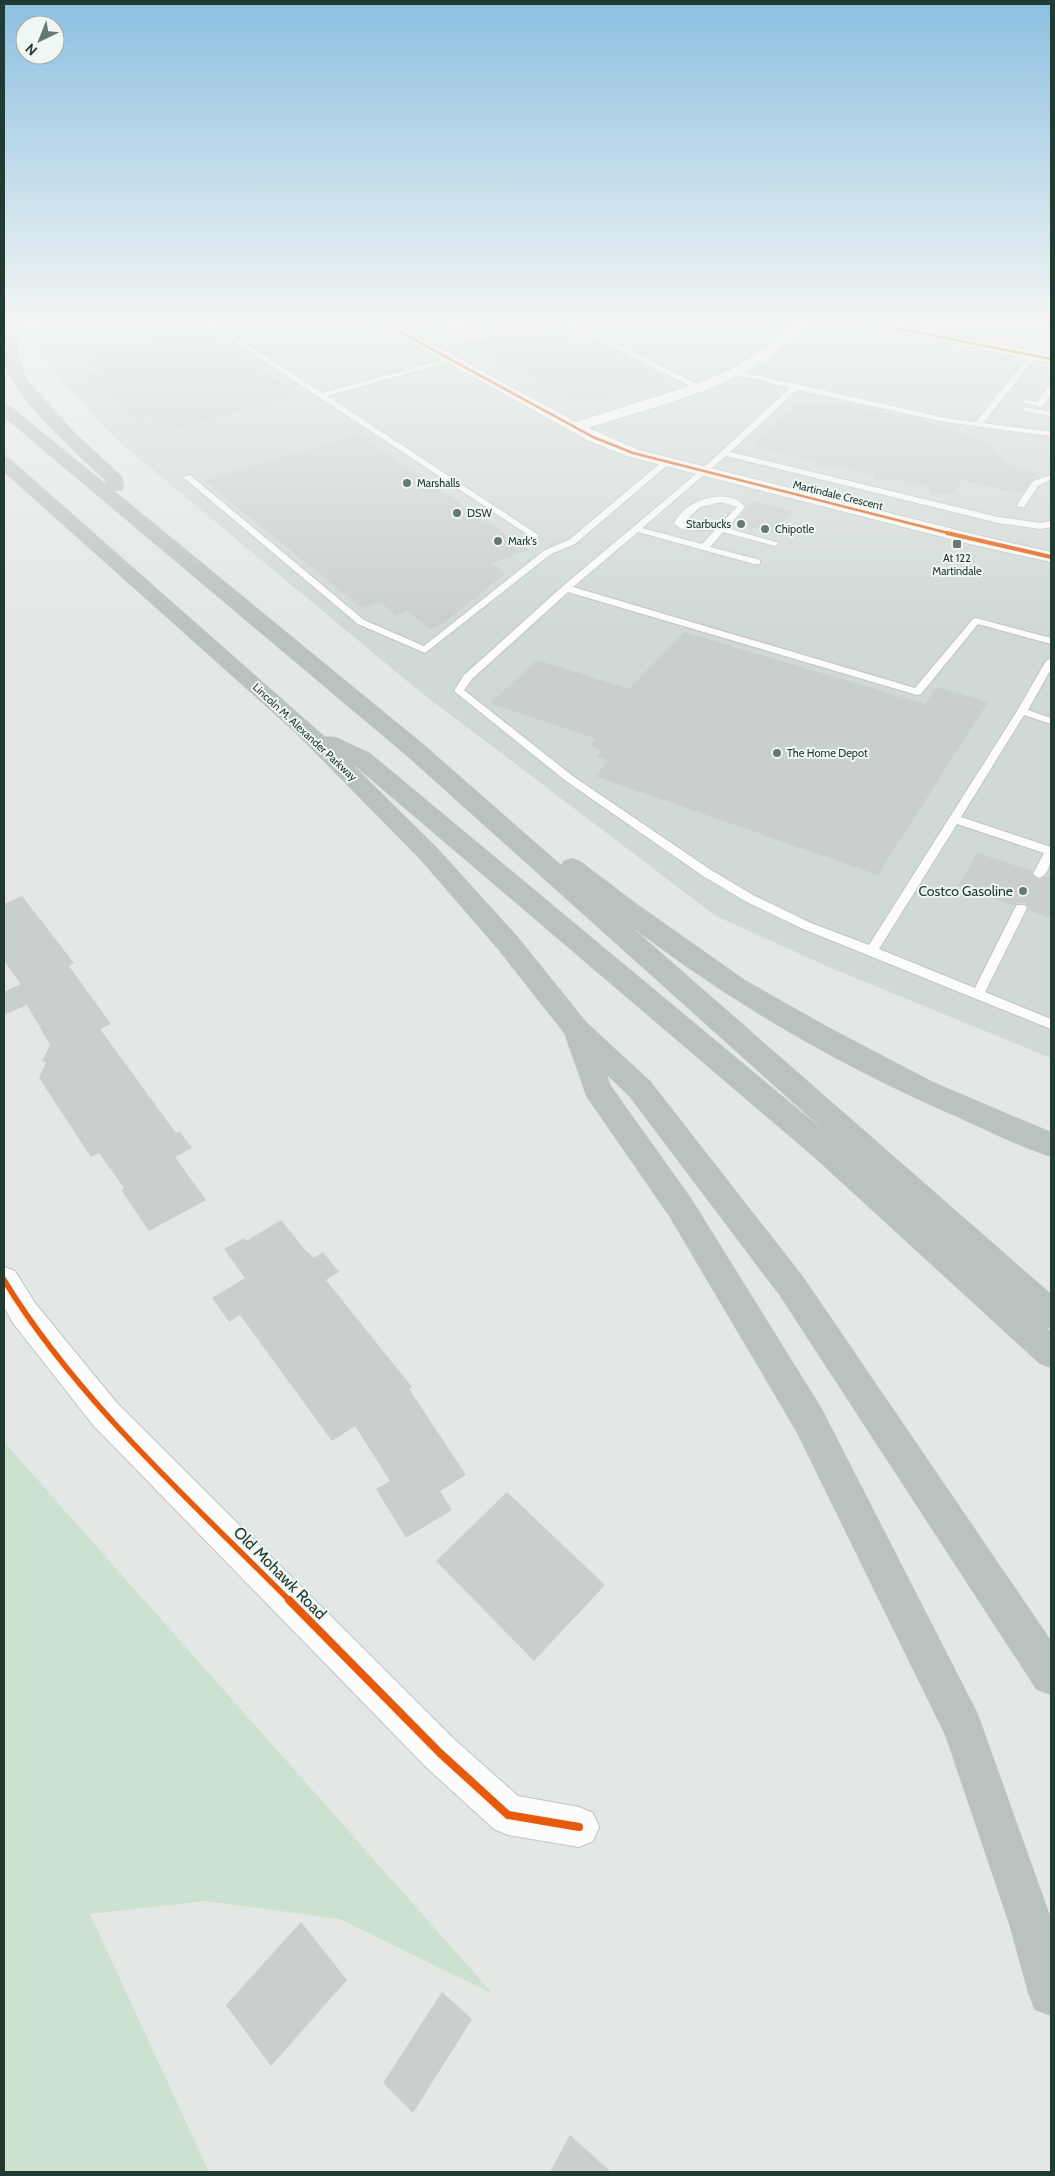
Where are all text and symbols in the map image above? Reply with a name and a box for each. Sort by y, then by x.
north arrow [15,15,65,65]
text: N [21,40,41,59]
place label: Marshalls [417,476,461,490]
marker: Marshalls [401,477,413,489]
street label: Martindale Crescent [791,477,885,513]
place label: DSW [467,506,492,520]
marker: DSW [451,507,463,519]
place label: Starbucks [686,517,731,531]
marker: Starbucks [735,518,747,530]
place label: Chipotle [775,522,814,536]
marker: Chipotle [759,523,771,535]
place label: Mark's [508,534,537,548]
marker: Mark's [492,535,504,547]
marker: At 122 Martindale [951,538,963,550]
place label: At 122 Martindale [932,551,982,578]
street label: Lincoln M. Alexander Parkway [250,680,360,784]
place label: The Home Depot [787,746,868,760]
marker: The Home Depot [771,747,783,759]
place label: Costco Gasoline [918,882,1013,900]
marker: Costco Gasoline [1017,885,1029,897]
street label: Old Mohawk Road [230,1523,330,1623]

